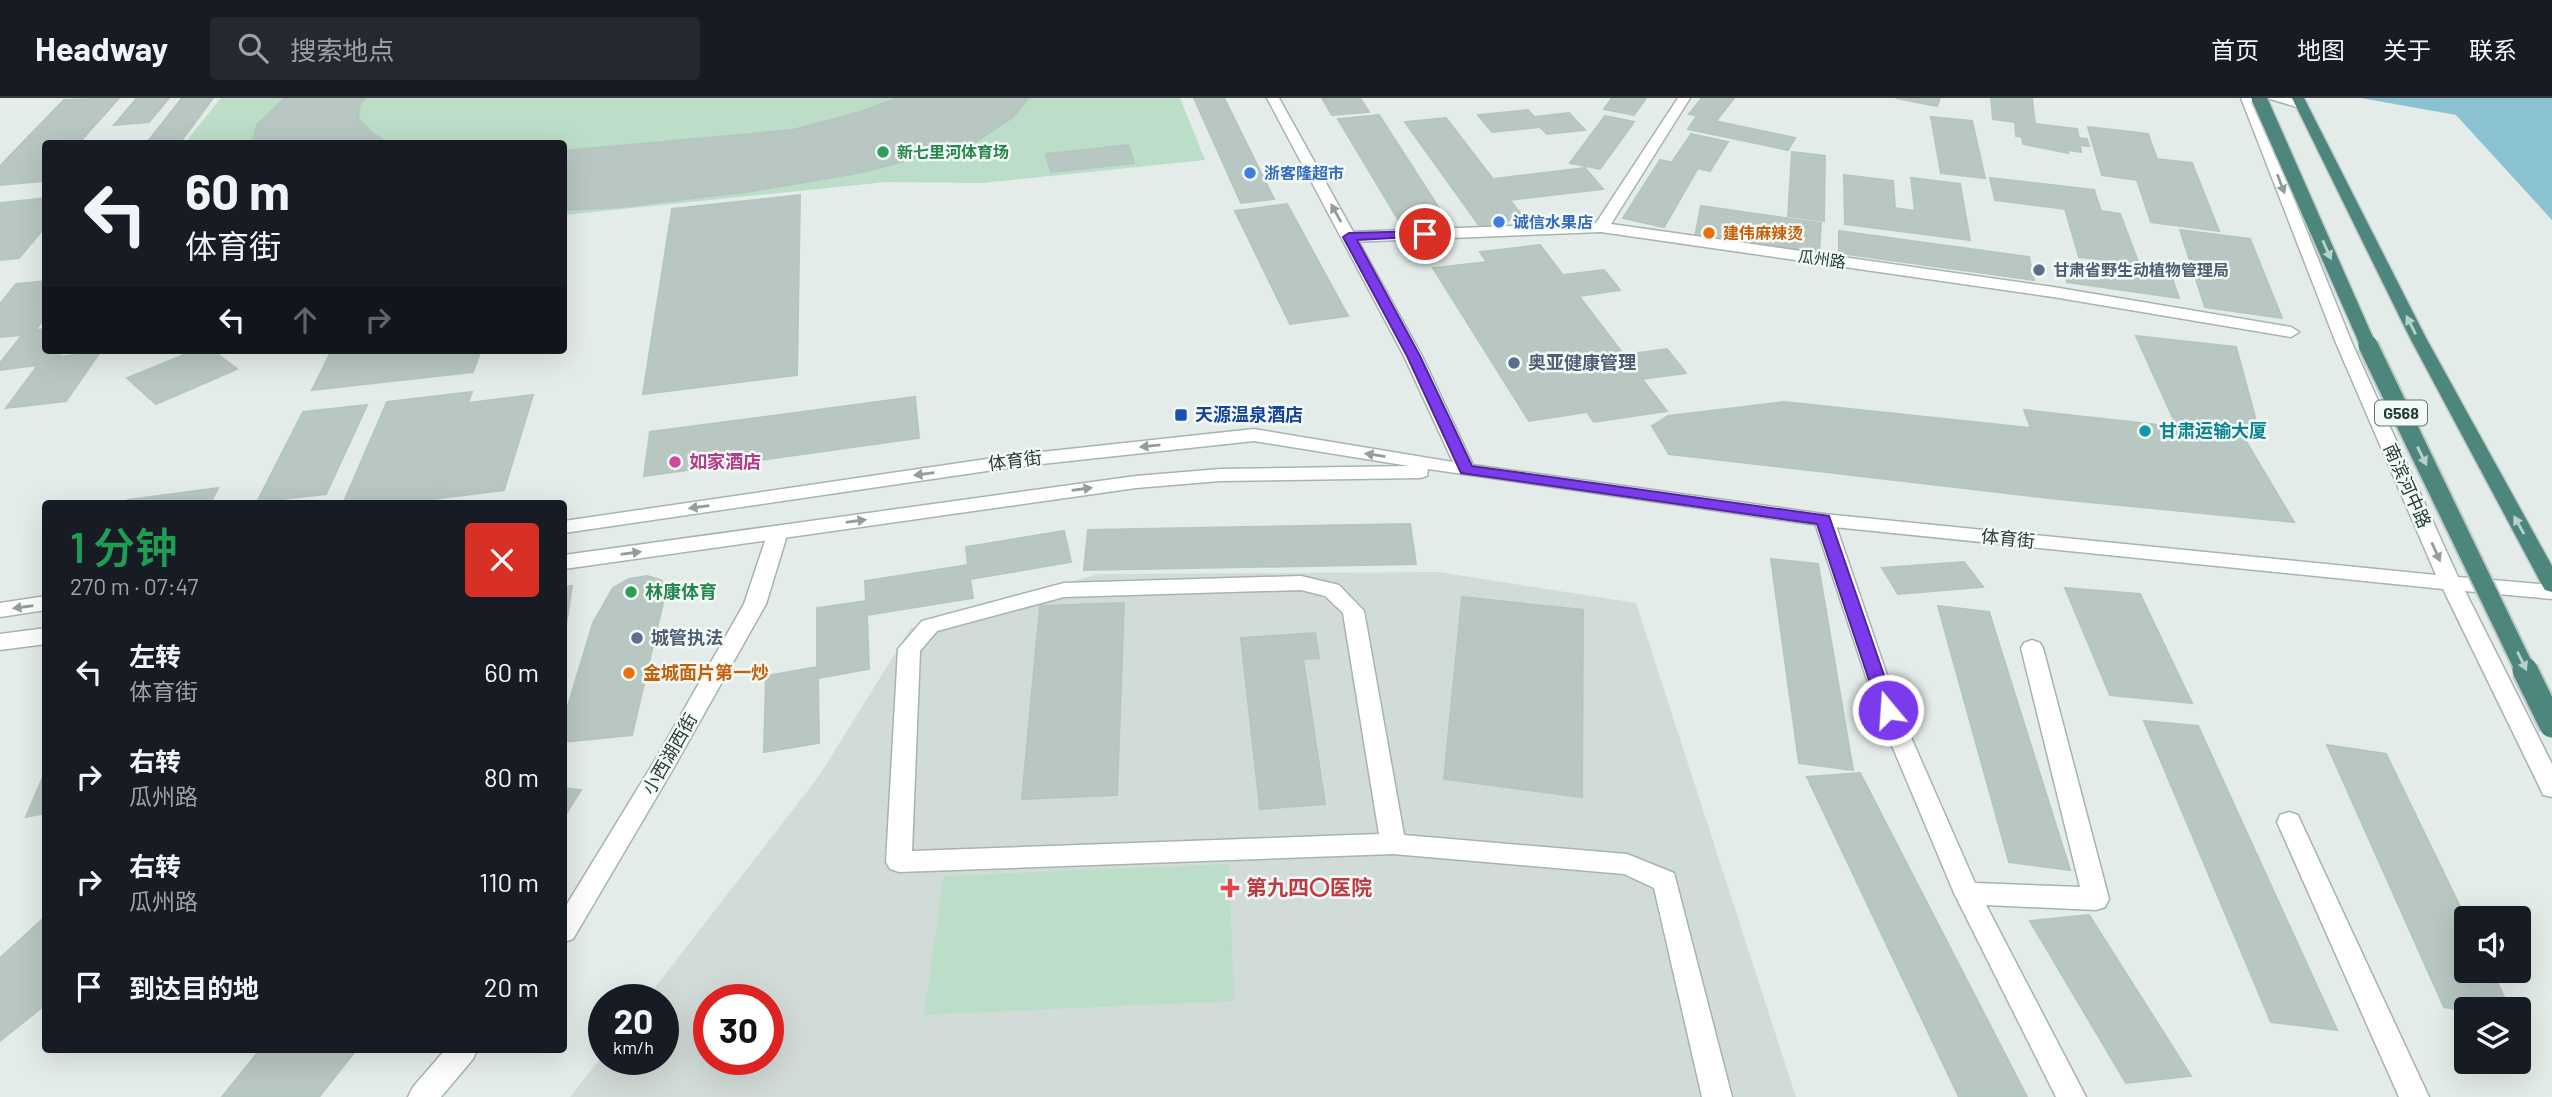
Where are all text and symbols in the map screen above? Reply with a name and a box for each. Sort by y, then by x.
search box [210,17,700,80]
text: Headway [35,28,168,68]
icon: search [234,29,272,67]
text: 搜索地点 [290,34,394,65]
text: 首页 [2211,35,2259,64]
text: 地图 [2297,35,2345,64]
text: 关于 [2383,35,2431,64]
text: 联系 [2469,35,2517,64]
place label: 新七里河体育场 [897,142,1009,161]
marker: 新七里河体育场 [875,144,891,160]
text: 60 m [185,161,290,220]
place label: 浙客隆超市 [1264,163,1344,182]
marker: 浙客隆超市 [1242,165,1258,181]
icon: left [70,168,161,259]
one-way arrow [2275,174,2286,195]
one-way arrow [1330,203,1342,222]
pin [1395,204,1455,264]
place label: 诚信水果店 [1513,212,1593,231]
marker: 诚信水果店 [1491,214,1507,230]
icon: arrive [1406,215,1444,253]
place label: 建伟麻辣烫 [1723,223,1803,242]
marker: 建伟麻辣烫 [1701,225,1717,241]
text: 体育街 [185,226,281,264]
one-way arrow [2321,240,2333,260]
street label: 瓜州路 [1797,246,1847,271]
place label: 甘肃省野生动植物管理局 [2053,260,2229,279]
marker: 甘肃省野生动植物管理局 [2031,262,2047,278]
icon: left [213,301,251,339]
icon: ahead [286,301,324,339]
icon: right [359,301,397,339]
one-way arrow [2405,315,2416,335]
place label: 奥亚健康管理 [1528,351,1636,373]
marker: 奥亚健康管理 [1506,355,1522,371]
road number: G568 [2375,400,2427,426]
place label: 天源温泉酒店 [1195,403,1303,425]
marker: 天源温泉酒店 [1173,407,1189,423]
place label: 甘肃运输大厦 [2159,419,2267,441]
marker: 甘肃运输大厦 [2137,423,2153,439]
street label: 南滨河中路 [2380,440,2436,531]
one-way arrow [1138,441,1160,452]
street label: 体育街 [987,446,1043,474]
one-way arrow [2417,446,2428,466]
one-way arrow [1364,449,1386,460]
place label: 如家酒店 [689,450,761,472]
marker: 如家酒店 [667,454,683,470]
one-way arrow [913,469,935,480]
one-way arrow [1071,483,1093,494]
one-way arrow [688,502,710,513]
one-way arrow [845,515,867,526]
one-way arrow [2513,515,2525,534]
text: 1 分钟 [70,521,177,571]
button: close [465,523,539,597]
street label: 体育街 [1980,524,2036,552]
one-way arrow [2430,542,2442,562]
one-way arrow [620,547,642,558]
text: 270 m · 07:47 [70,572,198,600]
place label: 林康体育 [645,580,717,602]
marker: 林康体育 [623,584,639,600]
one-way arrow [12,601,34,612]
place label: 城管执法 [651,626,723,648]
marker: 城管执法 [629,630,645,646]
text: 左转 [129,640,181,671]
one-way arrow [2516,651,2527,671]
icon: left [70,653,108,691]
text: 60 m [484,656,539,687]
place label: 金城面片第一炒 [643,661,769,683]
marker: 金城面片第一炒 [621,665,637,681]
position arrow [1851,673,1925,747]
text: 体育街 [129,677,198,705]
street label: 小西湖西街 [637,709,701,798]
text: 右转 [129,745,181,776]
icon: right [70,758,108,796]
text: 80 m [484,761,539,792]
text: 瓜州路 [129,782,198,810]
text: 右转 [129,850,181,881]
icon: right [70,863,108,901]
text: 110 m [479,866,539,897]
place label: 第九四〇医院 [1246,874,1372,899]
marker: 第九四〇医院 [1220,878,1240,898]
text: 瓜州路 [129,887,198,915]
map controls [2454,906,2531,1074]
button: sound [2454,906,2531,983]
icon: arrive [70,968,108,1006]
text: 20 m [484,971,539,1002]
text: 到达目的地 [129,972,259,1003]
speed limit sign: 30 [693,984,784,1075]
button: layers [2454,997,2531,1074]
text: 20 [614,999,653,1041]
text: km/h [613,1036,654,1058]

